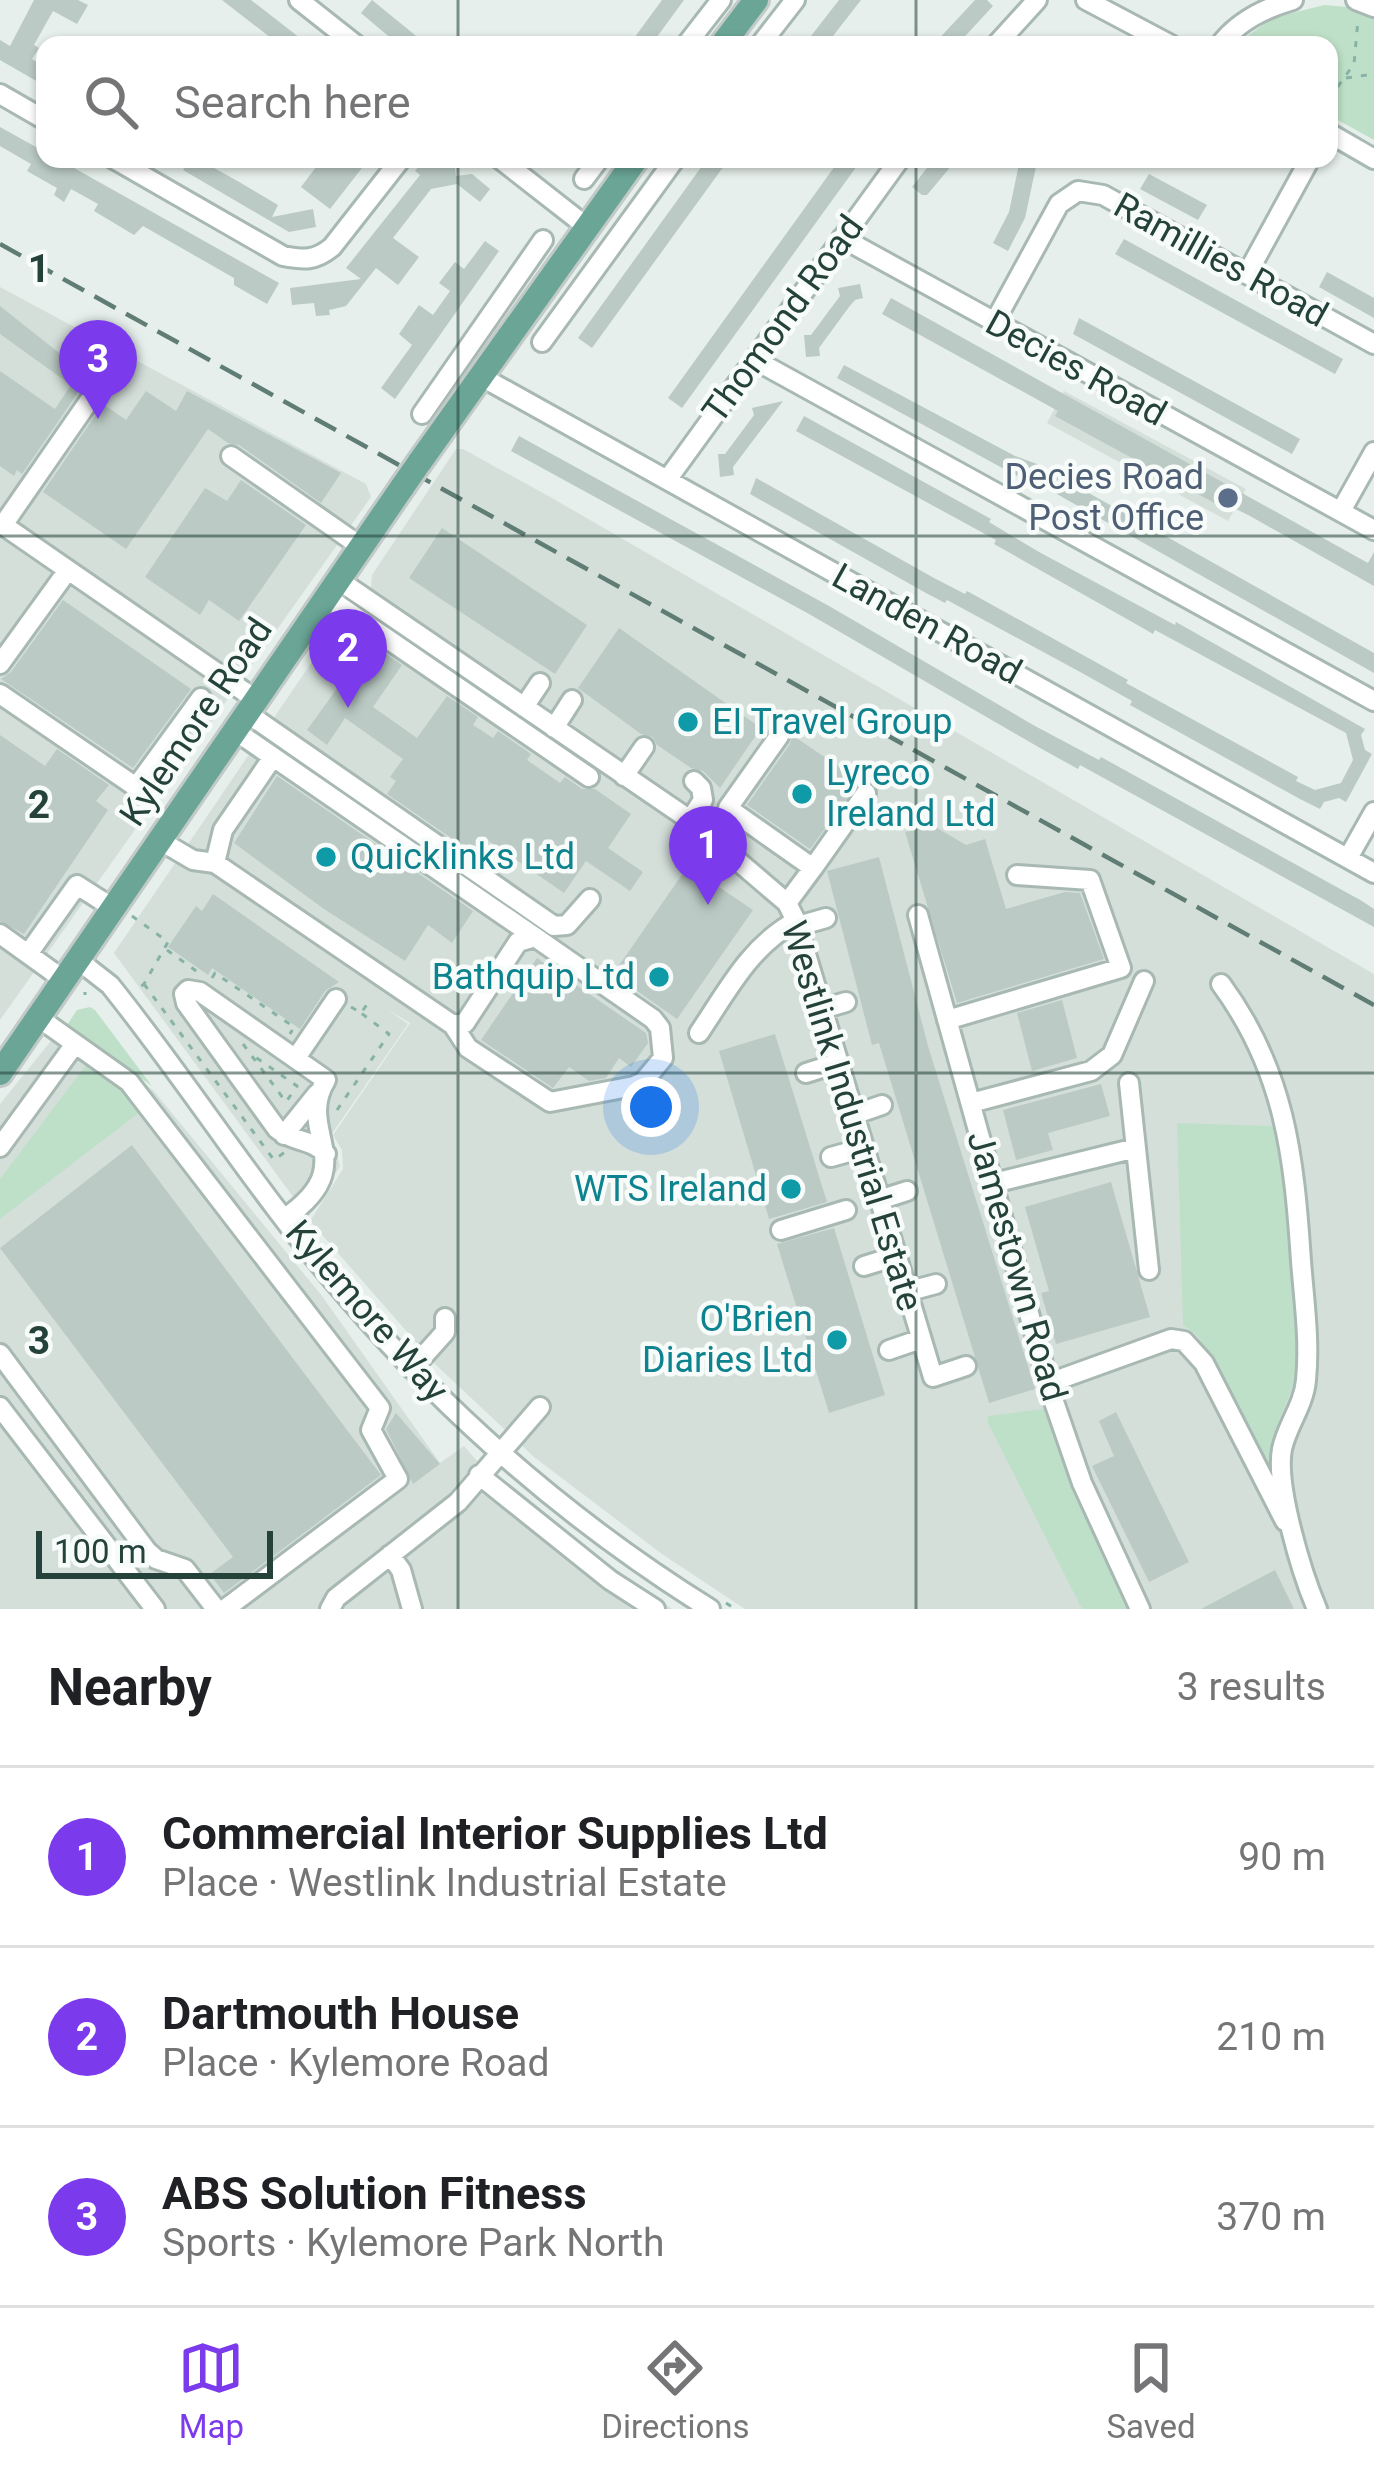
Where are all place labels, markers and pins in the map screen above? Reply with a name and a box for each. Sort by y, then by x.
pin: 3 [59,320,137,419]
place label: Decies Road Post Office [1004,456,1204,539]
marker: Decies Road Post Office [1215,485,1241,511]
pin: 2 [309,609,387,708]
place label: EI Travel Group [712,701,952,743]
marker: EI Travel Group [675,709,701,735]
place label: Lyreco Ireland Ltd [826,752,996,835]
marker: Lyreco Ireland Ltd [789,781,815,807]
pin: 1 [669,806,747,905]
place label: Quicklinks Ltd [350,836,575,878]
marker: Quicklinks Ltd [313,844,339,870]
place label: Bathquip Ltd [432,956,635,998]
marker: Bathquip Ltd [646,964,672,990]
place label: WTS Ireland [574,1168,767,1210]
marker: WTS Ireland [778,1176,804,1202]
place label: O'Brien Diaries Ltd [642,1298,813,1381]
marker: O'Brien Diaries Ltd [824,1327,850,1353]

